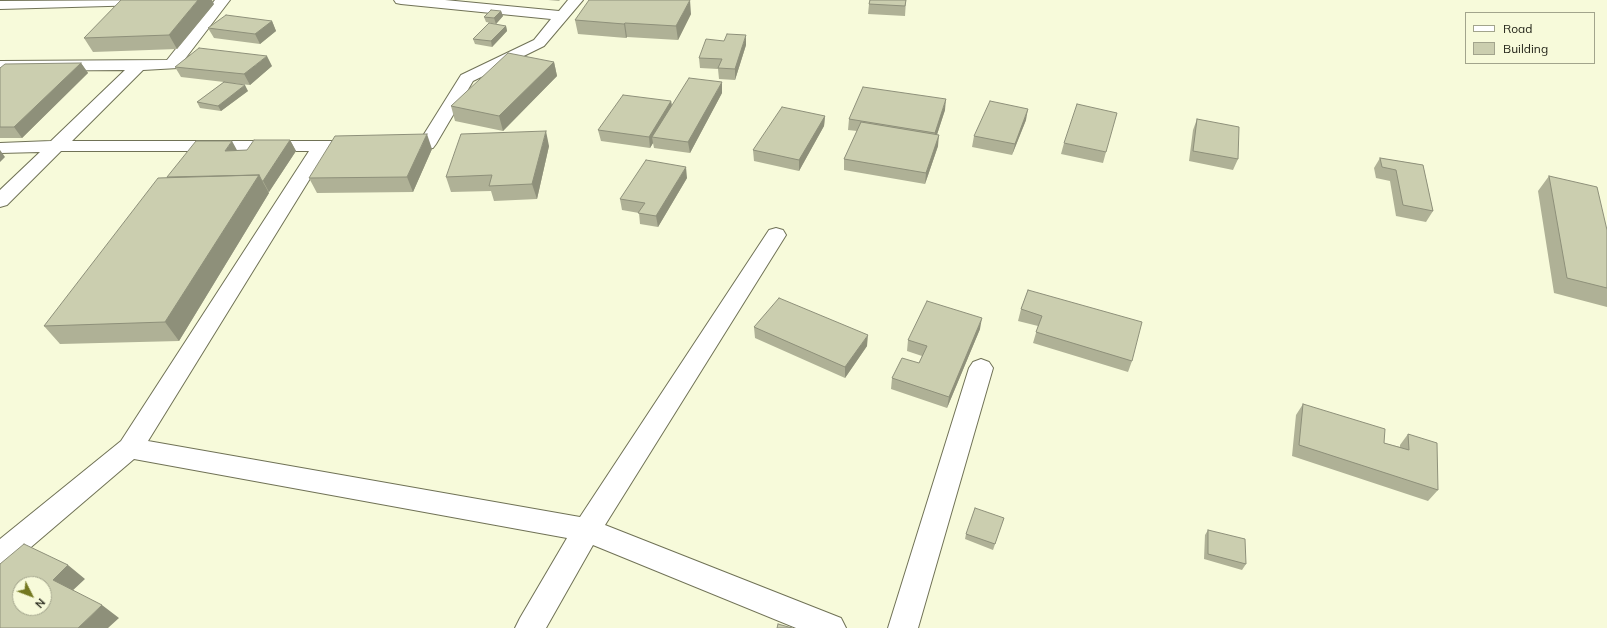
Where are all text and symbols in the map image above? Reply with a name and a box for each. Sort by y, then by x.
legend [1465,12,1595,64]
text: Road [1503,21,1532,36]
text: Building [1503,41,1548,56]
north arrow [12,576,52,616]
text: N [32,596,48,611]

